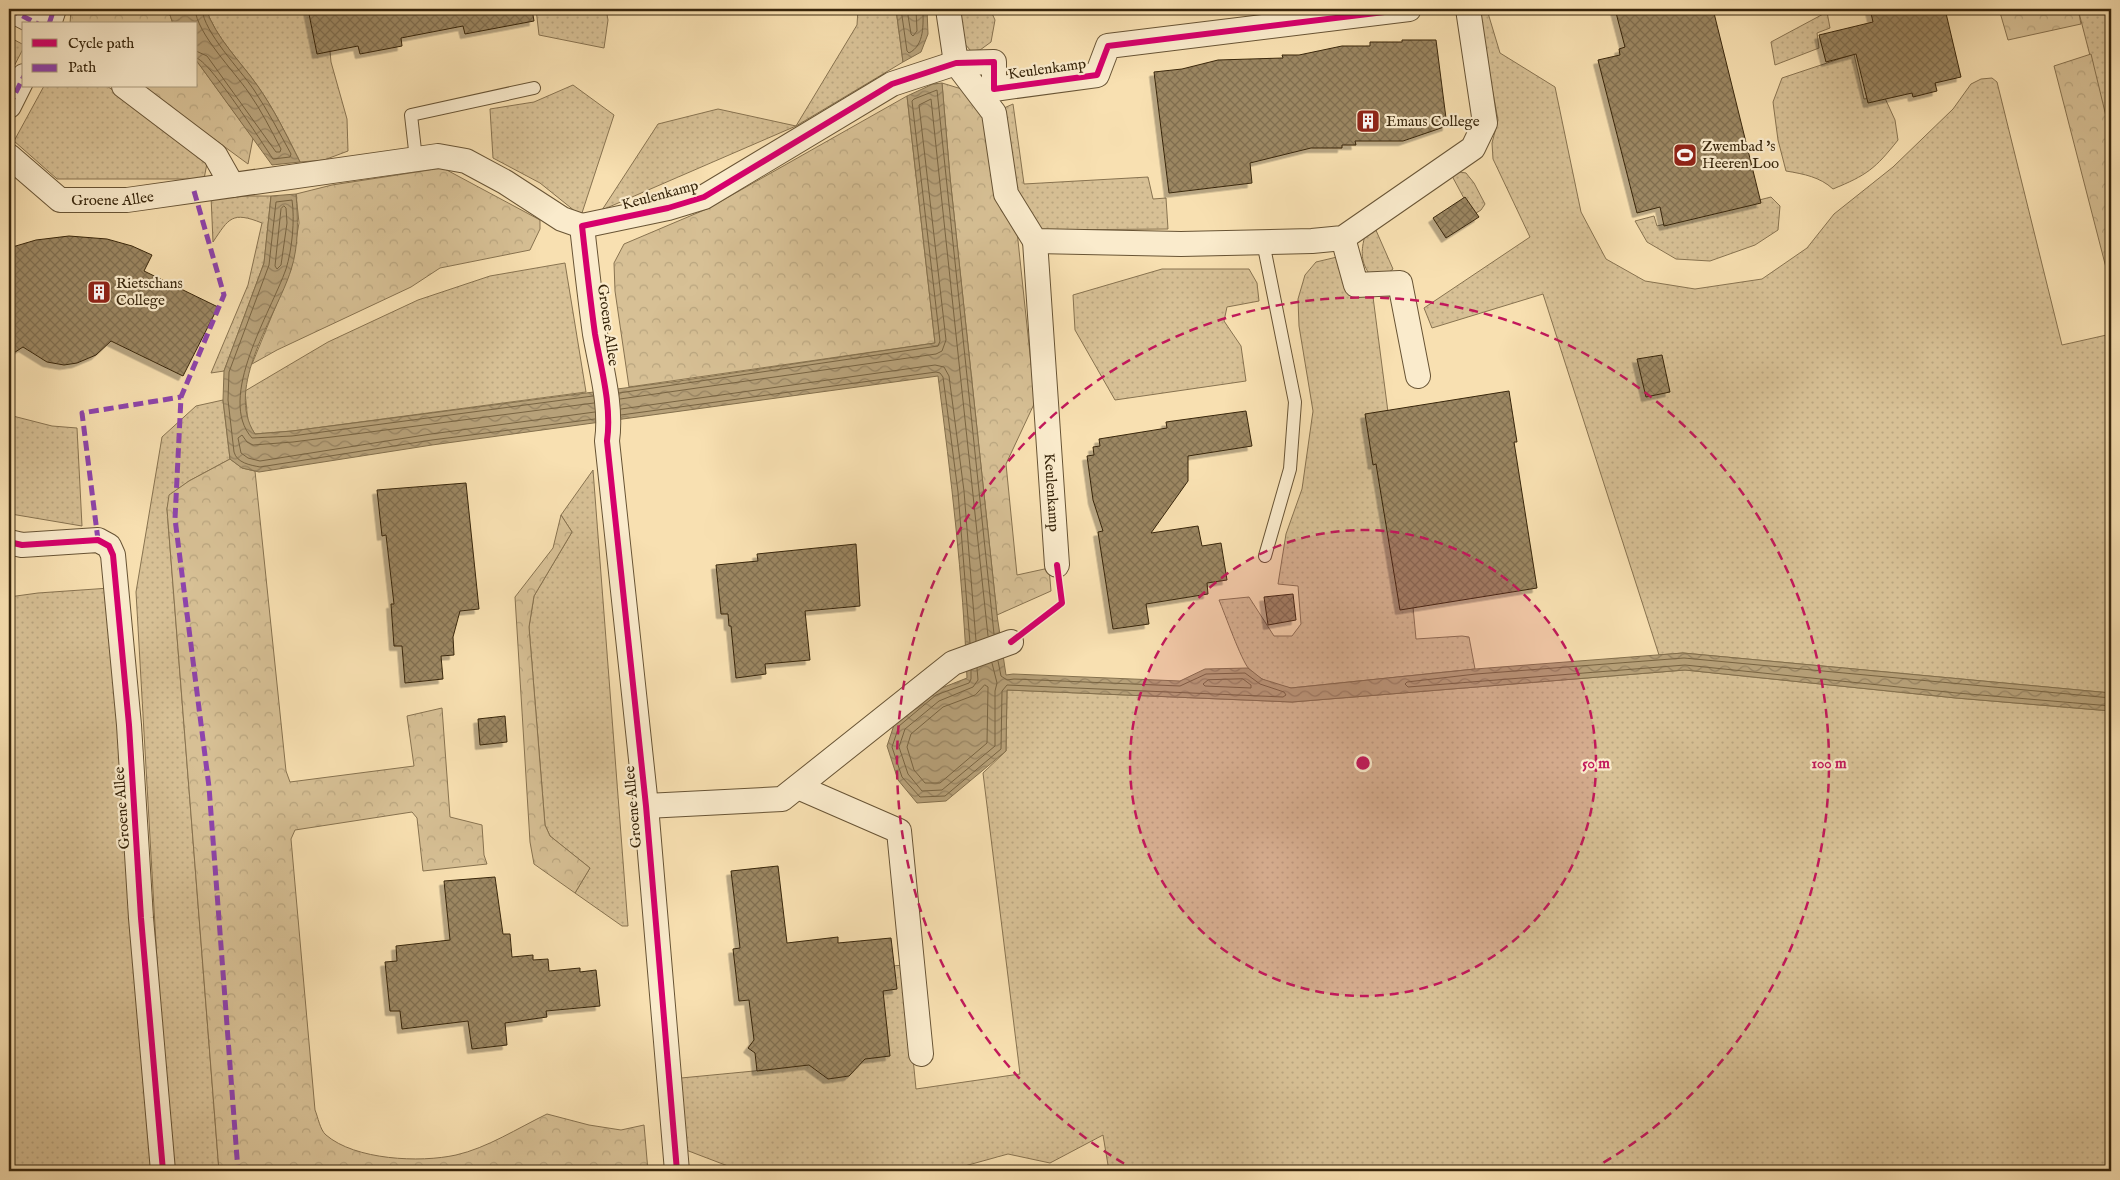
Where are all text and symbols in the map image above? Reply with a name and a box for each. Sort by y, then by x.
legend [22,22,198,88]
text: Cycle path [68,34,134,53]
street label: Keulenkamp [1007,54,1087,84]
text: Path [68,58,96,77]
building icon: Emaus College [1355,108,1381,134]
place label: Emaus College [1386,112,1480,131]
place label: Zwembad 's Heeren Loo [1702,137,1779,173]
sports icon: Zwembad 's Heeren Loo [1672,142,1698,168]
street label: Keulenkamp [620,176,700,214]
street label: Groene Allee [71,187,155,210]
place label: Rietschans College [116,274,183,310]
building icon: Rietschans College [86,279,112,305]
street label: Groene Allee [593,283,623,367]
street label: Keulenkamp [1040,453,1064,532]
centre of rings [1354,754,1372,772]
text: 50 m [1582,754,1610,773]
text: 100 m [1811,754,1847,773]
street label: Groene Allee [620,765,646,849]
street label: Groene Allee [110,766,134,850]

